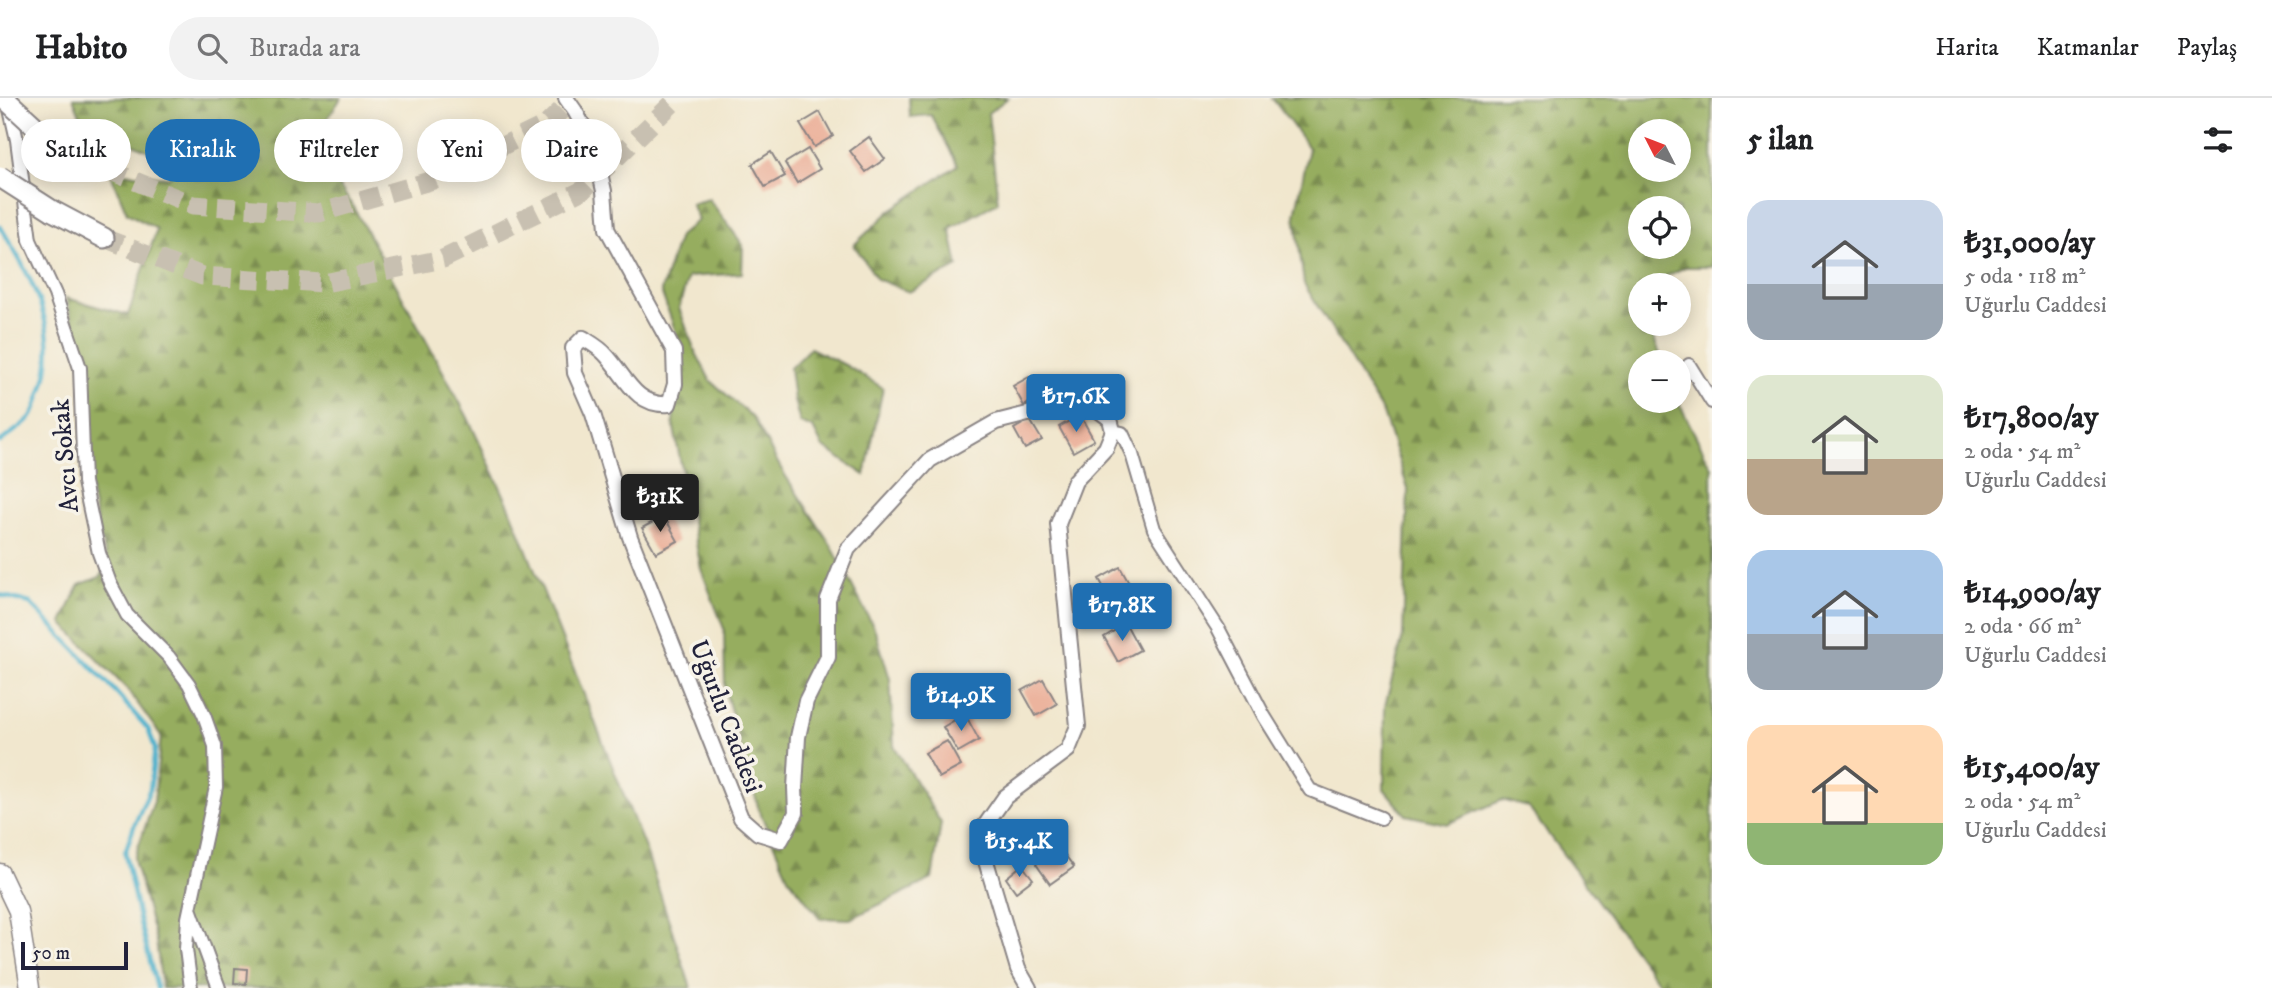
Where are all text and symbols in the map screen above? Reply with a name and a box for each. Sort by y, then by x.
search box [169,17,659,80]
text: Habito [35,28,127,69]
icon: search [193,29,231,67]
text: Burada ara [249,32,360,65]
text: Harita [1935,33,1999,63]
text: Katmanlar [2037,33,2139,63]
text: Paylaş [2177,33,2237,63]
chip: Satılık [21,119,131,182]
chip: Kiralık [145,119,260,182]
chip: Filtreler [274,119,403,182]
chip: Yeni [417,119,507,182]
chip: Daire [521,119,622,182]
north arrow [1628,119,1690,182]
map controls [1628,119,1691,413]
icon: filters [2199,121,2237,159]
text: 5 ilan [1747,122,1814,159]
button: locate [1628,196,1691,259]
text: ₺31,000/ay [1964,225,2095,262]
icon: home [1803,228,1887,312]
text: 5 oda · 118 m² [1964,262,2086,291]
button: + [1628,273,1691,336]
text: Uğurlu Caddesi [1964,291,2107,320]
button: − [1628,350,1691,413]
pin: ₺17.6K [1019,374,1133,434]
text: ₺17.6K [1042,382,1110,411]
street label: Avcı Sokak [44,398,87,514]
text: ₺17,800/ay [1964,400,2098,437]
icon: home [1803,403,1887,487]
text: 2 oda · 54 m² [1964,437,2080,466]
text: Uğurlu Caddesi [1964,466,2107,495]
pin: ₺31K [619,474,701,534]
text: ₺31K [637,482,683,511]
text: ₺14,900/ay [1964,575,2101,612]
icon: home [1803,578,1887,662]
pin: ₺17.8K [1065,584,1179,643]
text: ₺17.8K [1089,591,1155,620]
text: 2 oda · 66 m² [1964,612,2081,641]
street label: Uğurlu Caddesi [681,635,770,798]
text: Uğurlu Caddesi [1964,641,2107,670]
pin: ₺14.9K [904,674,1018,733]
text: ₺14.9K [927,681,995,710]
text: ₺15,400/ay [1964,750,2099,787]
icon: home [1803,753,1887,837]
text: 2 oda · 54 m² [1964,787,2080,816]
text: Uğurlu Caddesi [1964,816,2107,845]
pin: ₺15.4K [962,820,1076,879]
text: ₺15.4K [985,827,1053,856]
scale bar [21,939,128,971]
text: 50 m [32,942,70,965]

